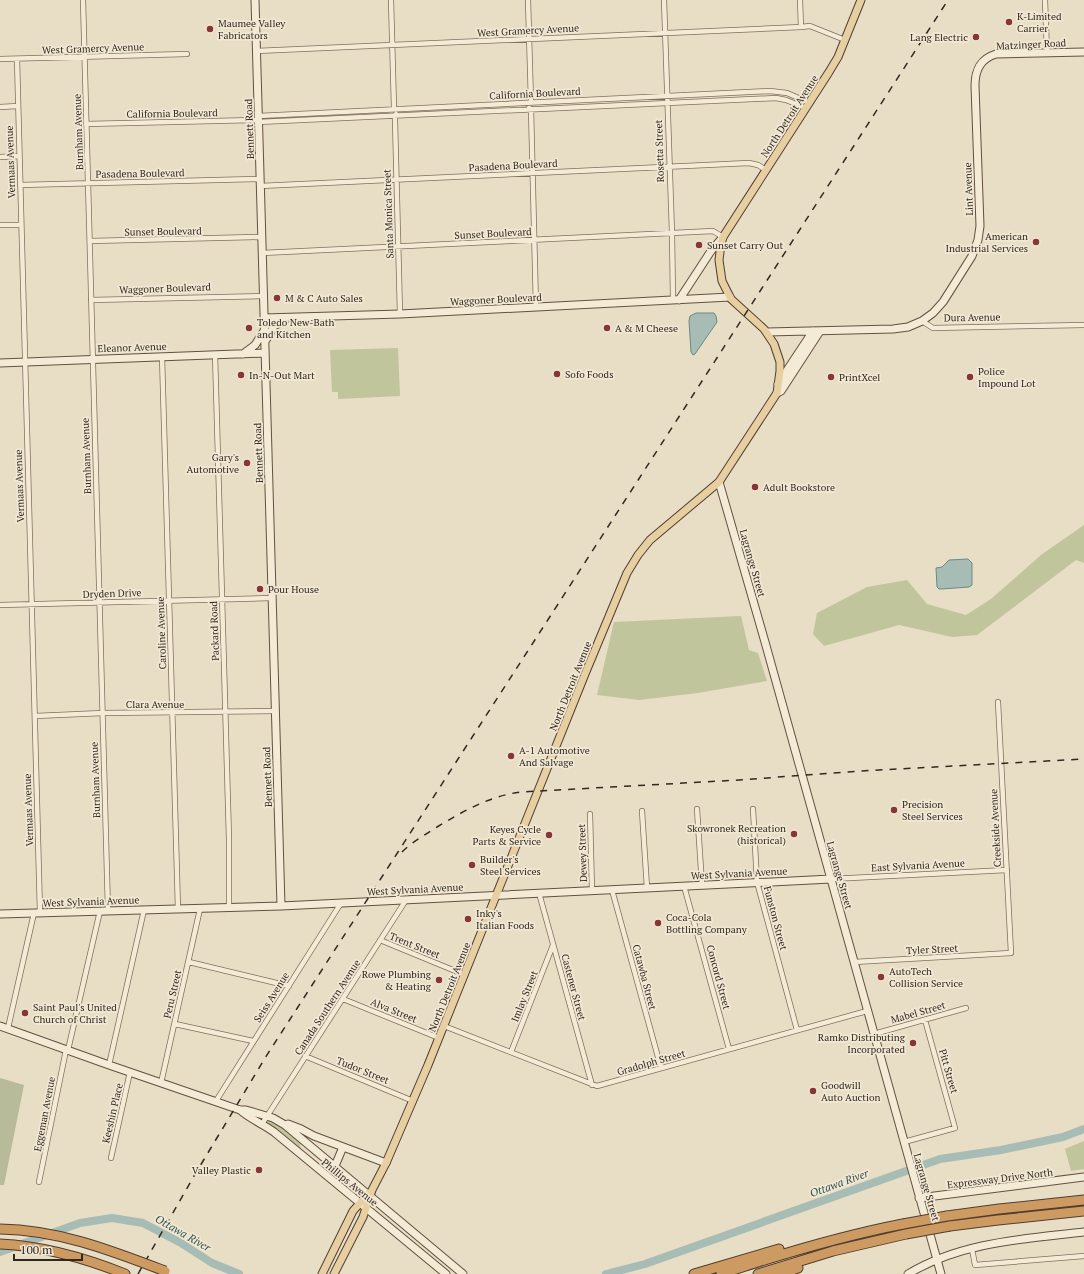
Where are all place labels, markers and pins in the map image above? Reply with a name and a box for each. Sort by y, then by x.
place label: K-Limited Carrier [1017,10,1062,35]
place label: Maumee Valley Fabricators [218,17,286,42]
marker: K-Limited Carrier [1004,17,1014,27]
marker: Maumee Valley Fabricators [205,24,215,34]
place label: Lang Electric [910,31,968,44]
marker: Lang Electric [971,32,981,42]
place label: American Industrial Services [946,230,1028,255]
marker: American Industrial Services [1031,237,1041,247]
place label: Sunset Carry Out [707,239,783,252]
marker: Sunset Carry Out [694,240,704,250]
place label: M & C Auto Sales [285,292,363,305]
marker: M & C Auto Sales [272,293,282,303]
place label: Toledo New-Bath and Kitchen [257,316,334,341]
place label: A & M Cheese [615,322,678,335]
marker: Toledo New-Bath and Kitchen [244,323,254,333]
marker: A & M Cheese [602,323,612,333]
place label: Police Impound Lot [978,365,1036,390]
place label: Sofo Foods [565,368,613,381]
place label: In-N-Out Mart [249,369,315,382]
marker: Sofo Foods [552,369,562,379]
marker: In-N-Out Mart [236,370,246,380]
place label: PrintXcel [839,371,880,384]
marker: PrintXcel [826,372,836,382]
marker: Police Impound Lot [965,372,975,382]
place label: Gary's Automotive [187,451,239,476]
marker: Gary's Automotive [242,458,252,468]
place label: Adult Bookstore [763,481,835,494]
marker: Adult Bookstore [750,482,760,492]
place label: Pour House [268,583,319,596]
marker: Pour House [255,584,265,594]
place label: A-1 Automotive And Salvage [519,744,590,769]
marker: A-1 Automotive And Salvage [506,751,516,761]
place label: Precision Steel Services [902,798,963,823]
marker: Precision Steel Services [889,805,899,815]
place label: Skowronek Recreation (historical) [687,822,786,847]
place label: Keyes Cycle Parts & Service [473,823,541,848]
marker: Skowronek Recreation (historical) [789,829,799,839]
marker: Keyes Cycle Parts & Service [544,830,554,840]
place label: Builder's Steel Services [480,853,541,878]
marker: Builder's Steel Services [467,860,477,870]
place label: Inky's Italian Foods [476,907,534,932]
place label: Coca-Cola Bottling Company [666,911,748,936]
marker: Inky's Italian Foods [463,914,473,924]
marker: Coca-Cola Bottling Company [653,918,663,928]
place label: AutoTech Collision Service [889,965,963,990]
place label: Rowe Plumbing & Heating [362,968,432,993]
marker: AutoTech Collision Service [876,972,886,982]
marker: Rowe Plumbing & Heating [434,975,444,985]
place label: Saint Paul's United Church of Christ [33,1001,117,1026]
marker: Saint Paul's United Church of Christ [20,1008,30,1018]
place label: Ramko Distributing Incorporated [818,1031,906,1056]
marker: Ramko Distributing Incorporated [908,1038,918,1048]
place label: Goodwill Auto Auction [821,1079,881,1104]
marker: Goodwill Auto Auction [808,1086,818,1096]
place label: Valley Plastic [192,1164,251,1177]
marker: Valley Plastic [254,1165,264,1175]

